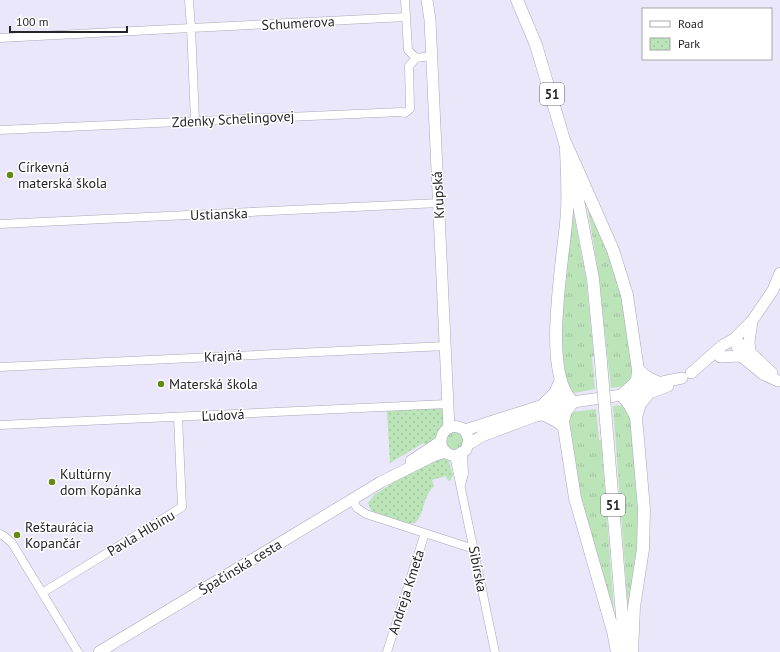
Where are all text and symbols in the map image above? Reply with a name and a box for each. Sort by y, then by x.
scale bar [10,8,127,34]
legend [642,8,772,60]
street label: Schumerova [261,12,335,34]
text: 100 m [16,14,49,29]
text: Road [678,16,703,31]
text: Park [678,36,700,51]
road number: 51 [540,83,564,105]
street label: Zdenky Schelingovej [171,107,295,131]
place label: Církevná materská škola [18,158,107,192]
marker: Církevná materská škola [5,170,15,180]
street label: Krupská [428,171,448,219]
street label: Ustianska [190,204,248,224]
street label: Krajná [203,346,243,366]
place label: Materská škola [169,375,258,393]
marker: Materská škola [156,379,166,389]
street label: Ľudová [201,405,245,425]
place label: Kultúrny dom Kopánka [60,465,141,499]
marker: Kultúrny dom Kopánka [47,477,57,487]
road number: 51 [601,494,625,516]
street label: Pavla Hlbinu [104,506,178,560]
place label: Reštaurácia Kopančár [25,518,94,552]
marker: Reštaurácia Kopančár [12,530,22,540]
street label: Špačinská cesta [195,535,285,599]
street label: Sibírska [465,544,491,594]
street label: Andreja Kmeťa [384,547,428,637]

